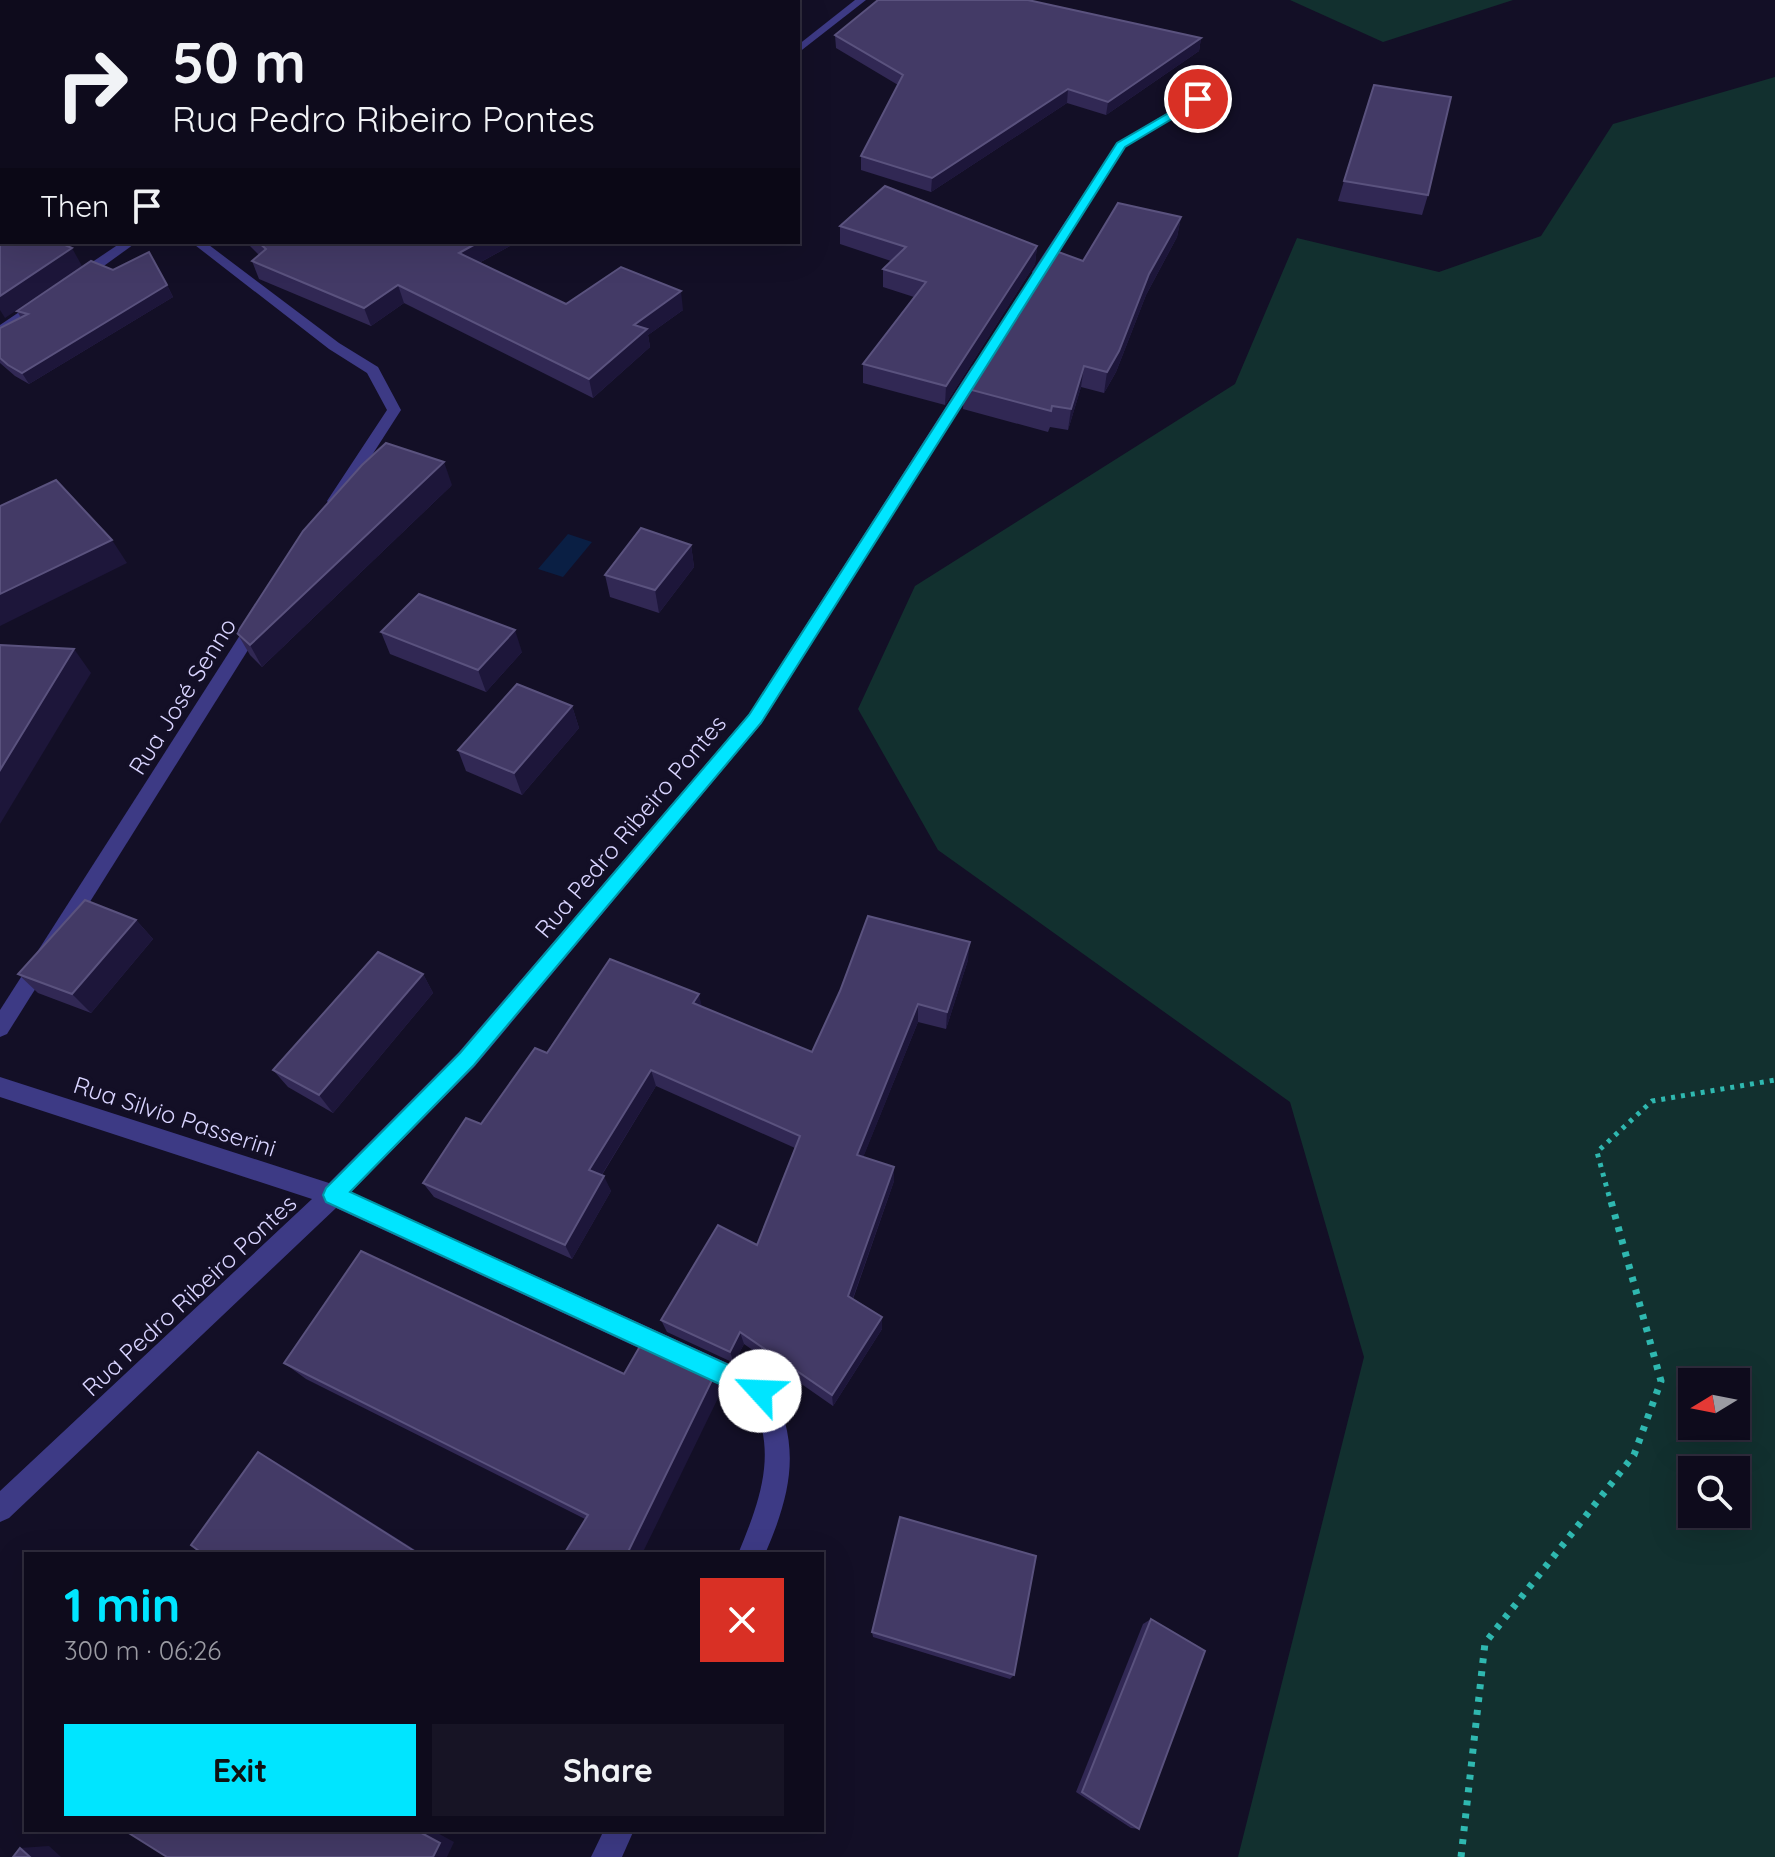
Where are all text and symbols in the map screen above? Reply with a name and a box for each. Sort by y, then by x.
text: 50 m [172,27,306,97]
icon: right [40,32,144,136]
pin [1164,65,1232,133]
icon: arrive [1176,77,1220,121]
text: Rua Pedro Ribeiro Pontes [172,96,595,141]
icon: arrive [125,184,169,228]
text: Then [40,187,109,225]
street label: Rua José Senno [122,612,242,780]
street label: Rua Pedro Ribeiro Pontes [528,708,732,944]
street label: Rua Silvio Passerini [70,1069,280,1163]
street label: Rua Pedro Ribeiro Pontes [76,1188,302,1402]
position arrow [718,1349,802,1433]
north arrow [1678,1368,1750,1440]
map controls [1678,1368,1750,1528]
button: search [1678,1456,1750,1528]
text: 1 min [64,1574,180,1634]
button: close [700,1578,784,1662]
text: 300 m · 06:26 [64,1634,221,1667]
button: Exit [64,1724,416,1816]
button: Share [432,1724,784,1816]

